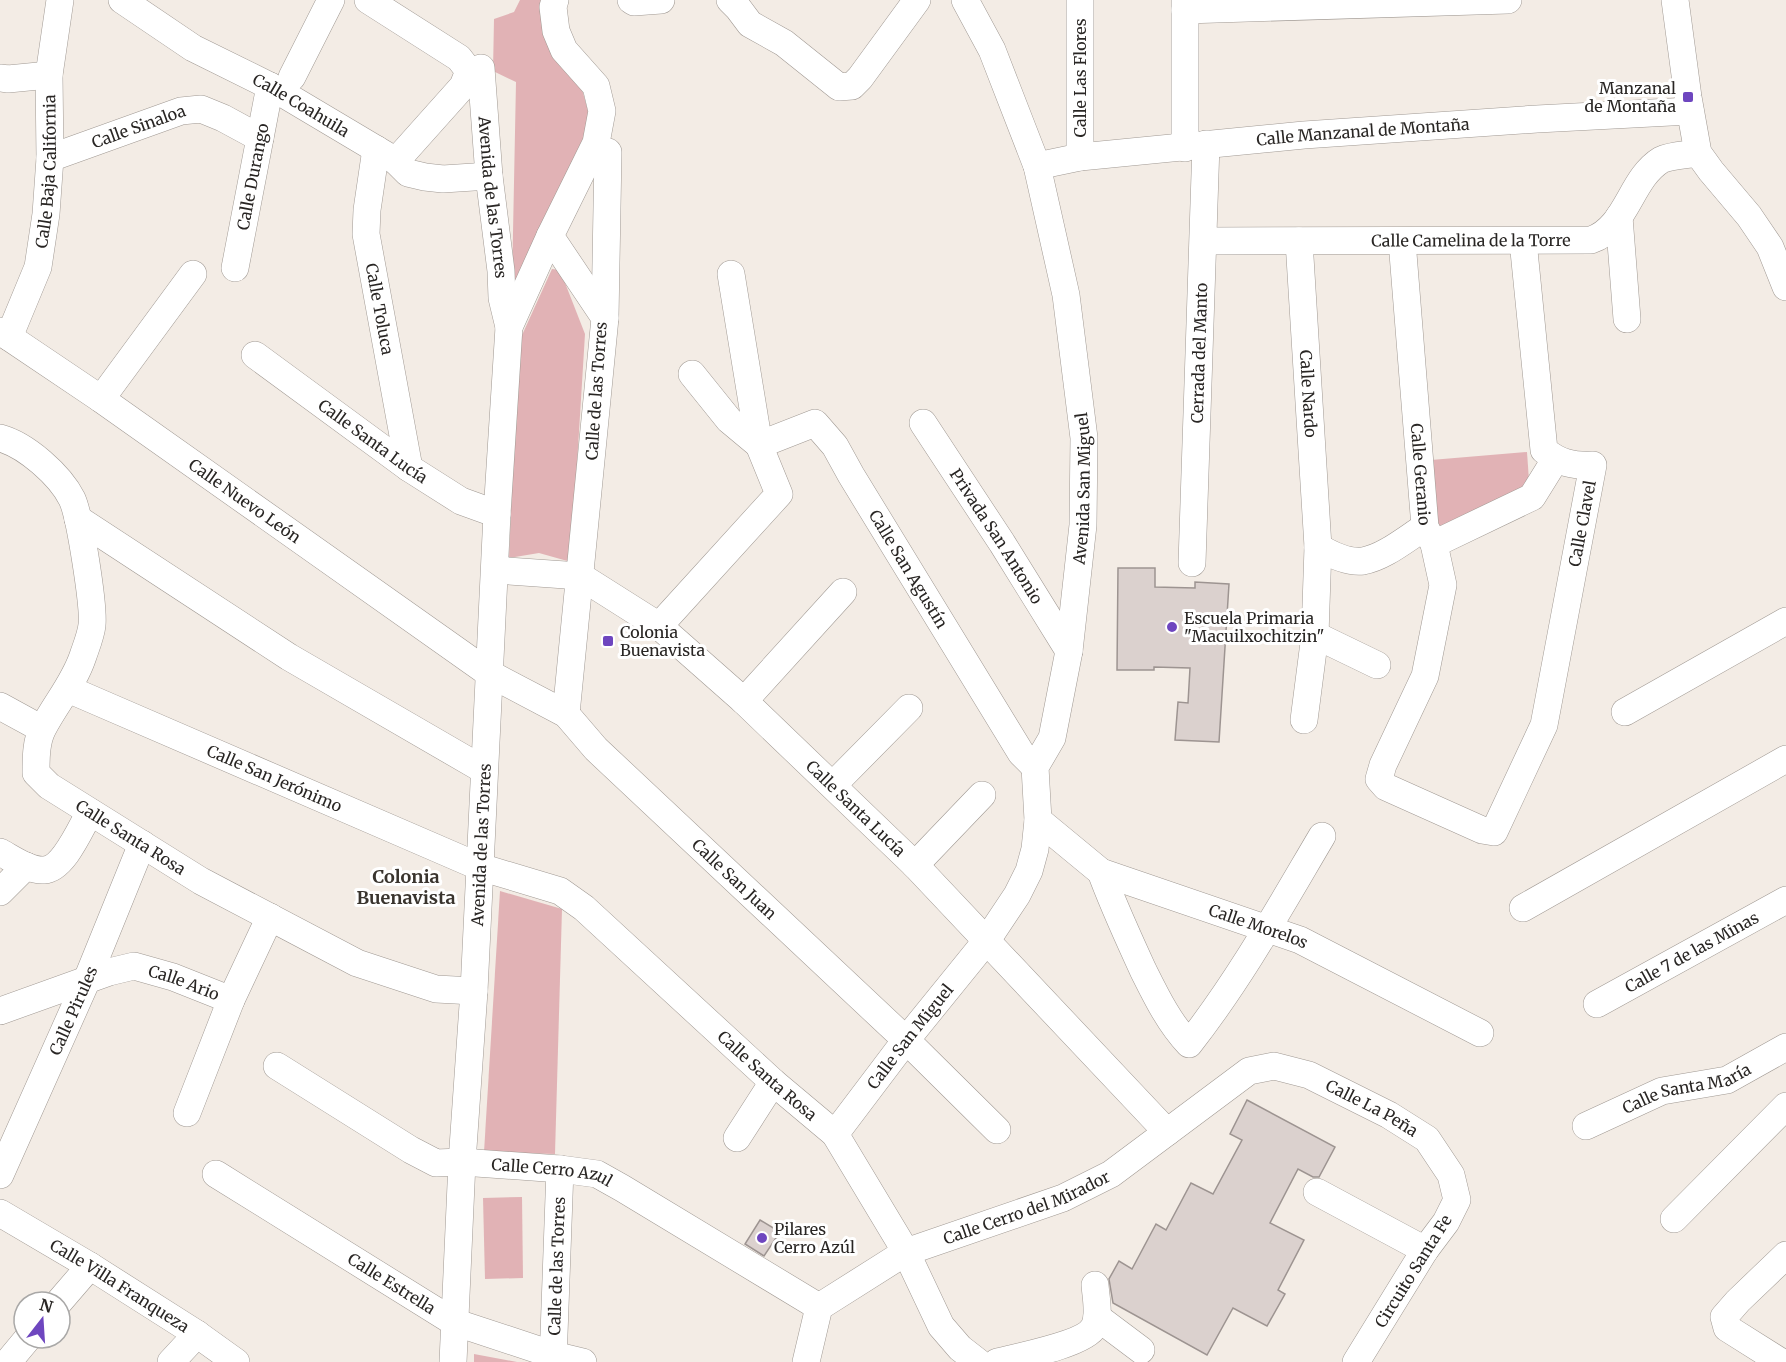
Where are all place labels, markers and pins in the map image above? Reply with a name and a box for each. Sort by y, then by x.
place label: Manzanal de Montaña [1585,78,1676,116]
marker: Manzanal de Montaña [1681,90,1695,104]
place label: Escuela Primaria "Macuilxochitzin" [1184,608,1325,646]
marker: Escuela Primaria "Macuilxochitzin" [1165,620,1179,634]
place label: Colonia Buenavista [620,622,705,660]
marker: Colonia Buenavista [601,634,615,648]
place label: Pilares Cerro Azúl [774,1219,855,1257]
marker: Pilares Cerro Azúl [755,1231,769,1245]

